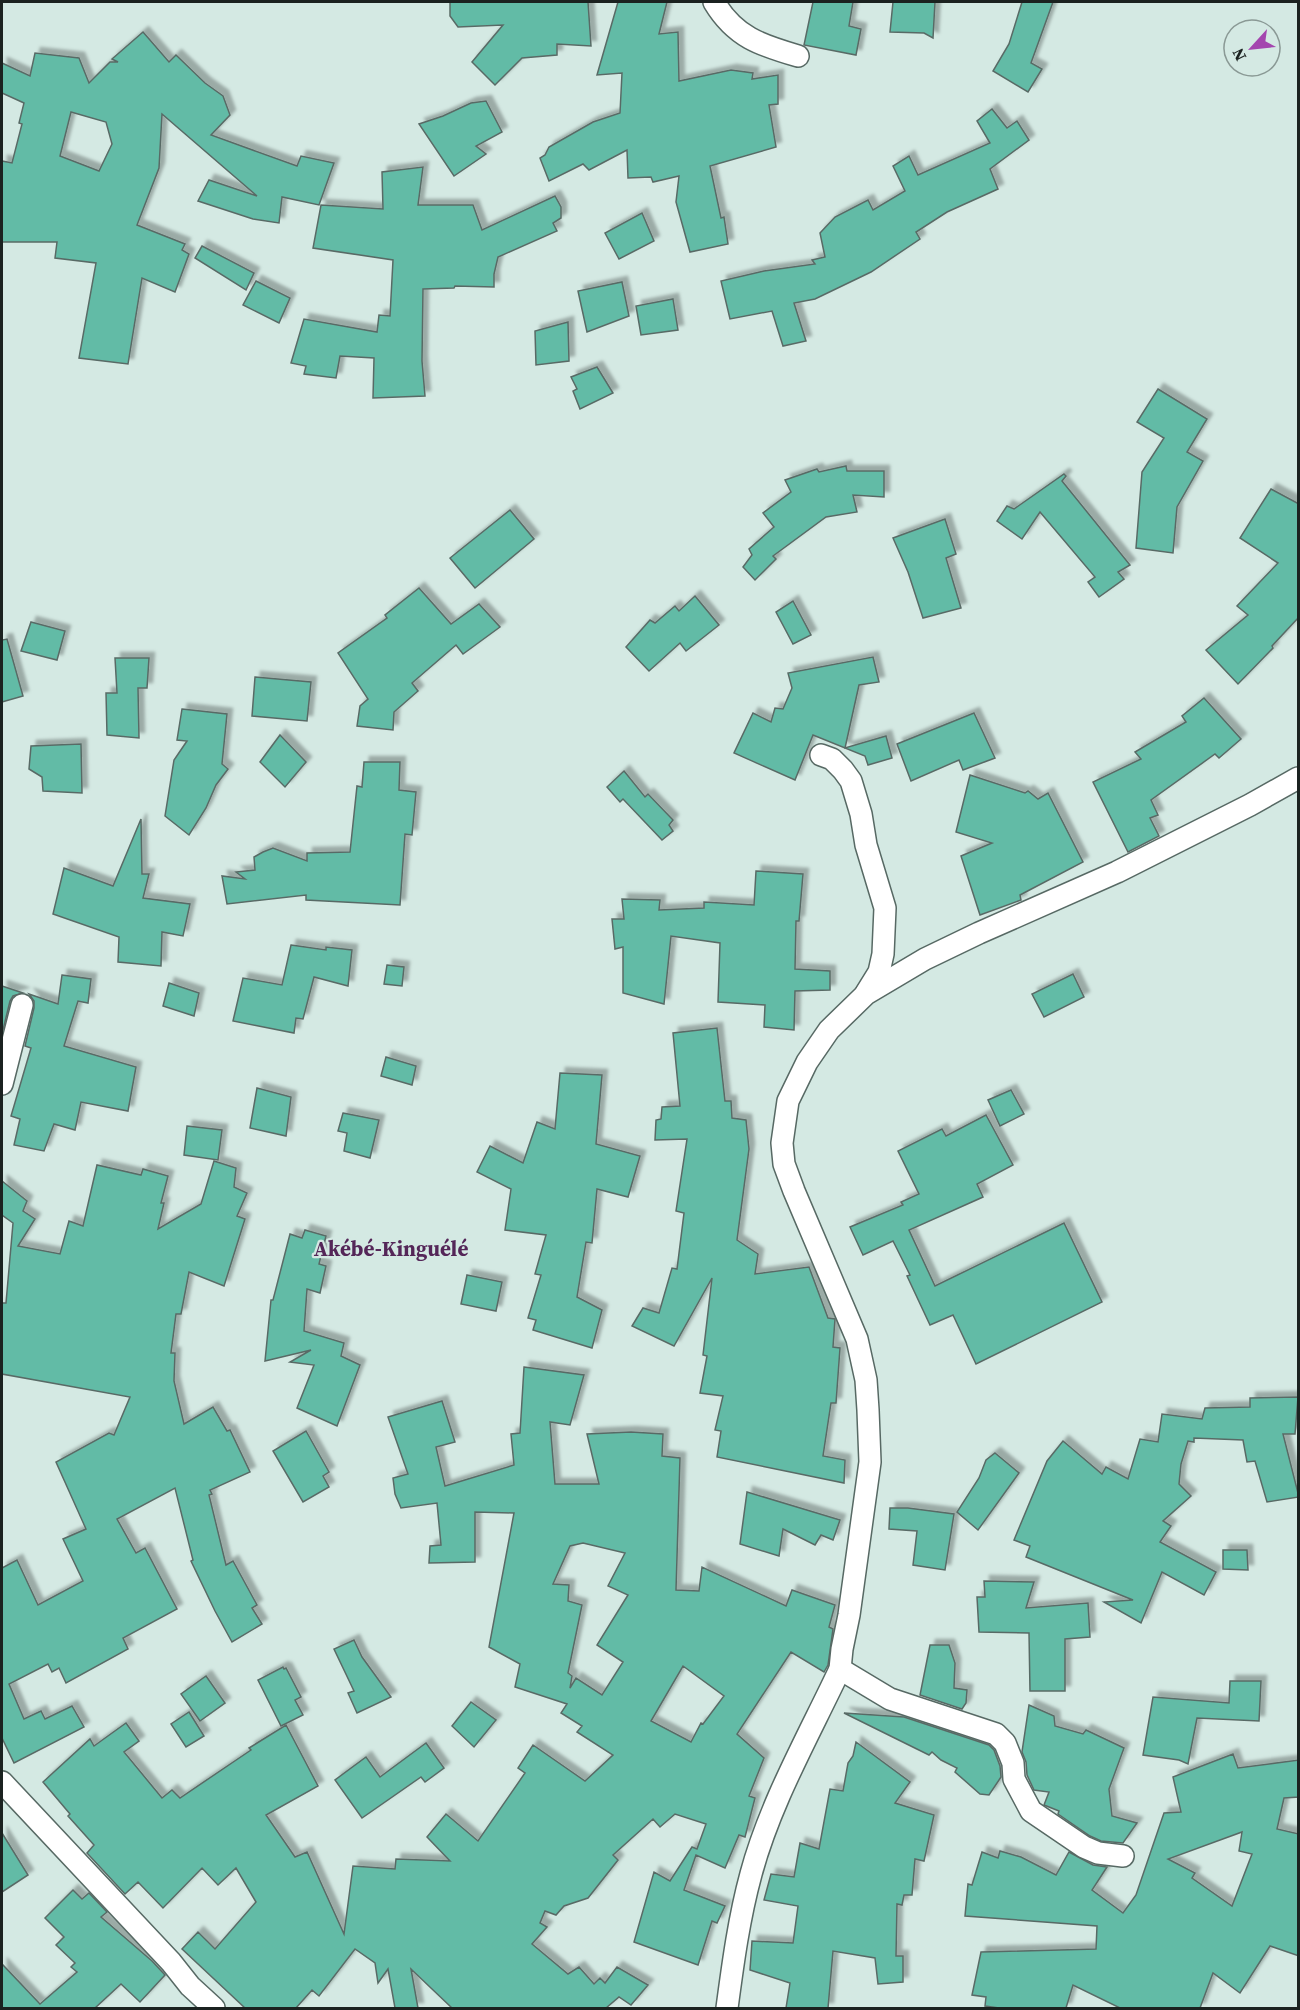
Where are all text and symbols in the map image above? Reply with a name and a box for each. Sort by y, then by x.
north arrow [1222,18,1282,78]
text: N [1226,44,1251,65]
district label: Akébé-Kinguélé [314,1234,468,1263]

